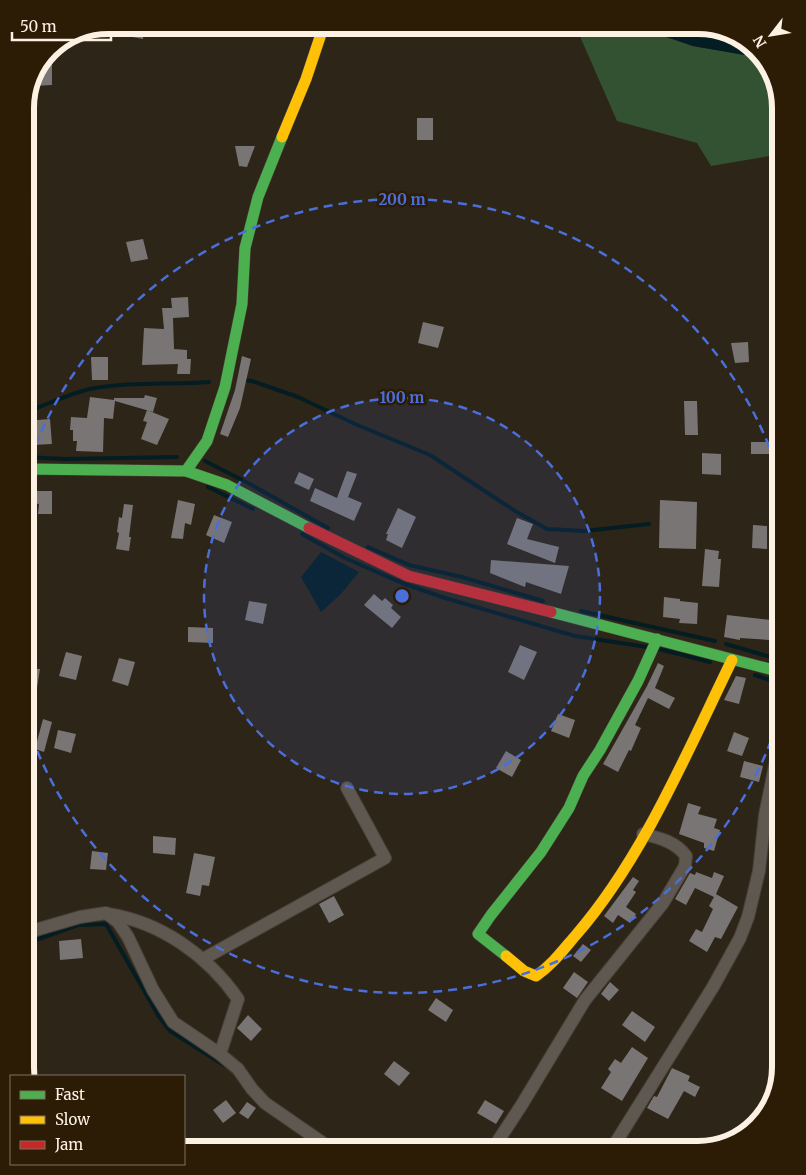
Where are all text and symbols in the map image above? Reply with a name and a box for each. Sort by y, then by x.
scale bar [12,10,111,42]
north arrow [746,10,796,60]
text: 50 m [20,17,57,36]
text: N [749,32,770,51]
text: 200 m [378,190,426,209]
text: 100 m [380,388,424,407]
centre of rings [393,587,411,605]
legend [10,1075,185,1165]
text: Fast [55,1085,85,1104]
text: Slow [55,1110,90,1129]
text: Jam [54,1135,83,1154]

